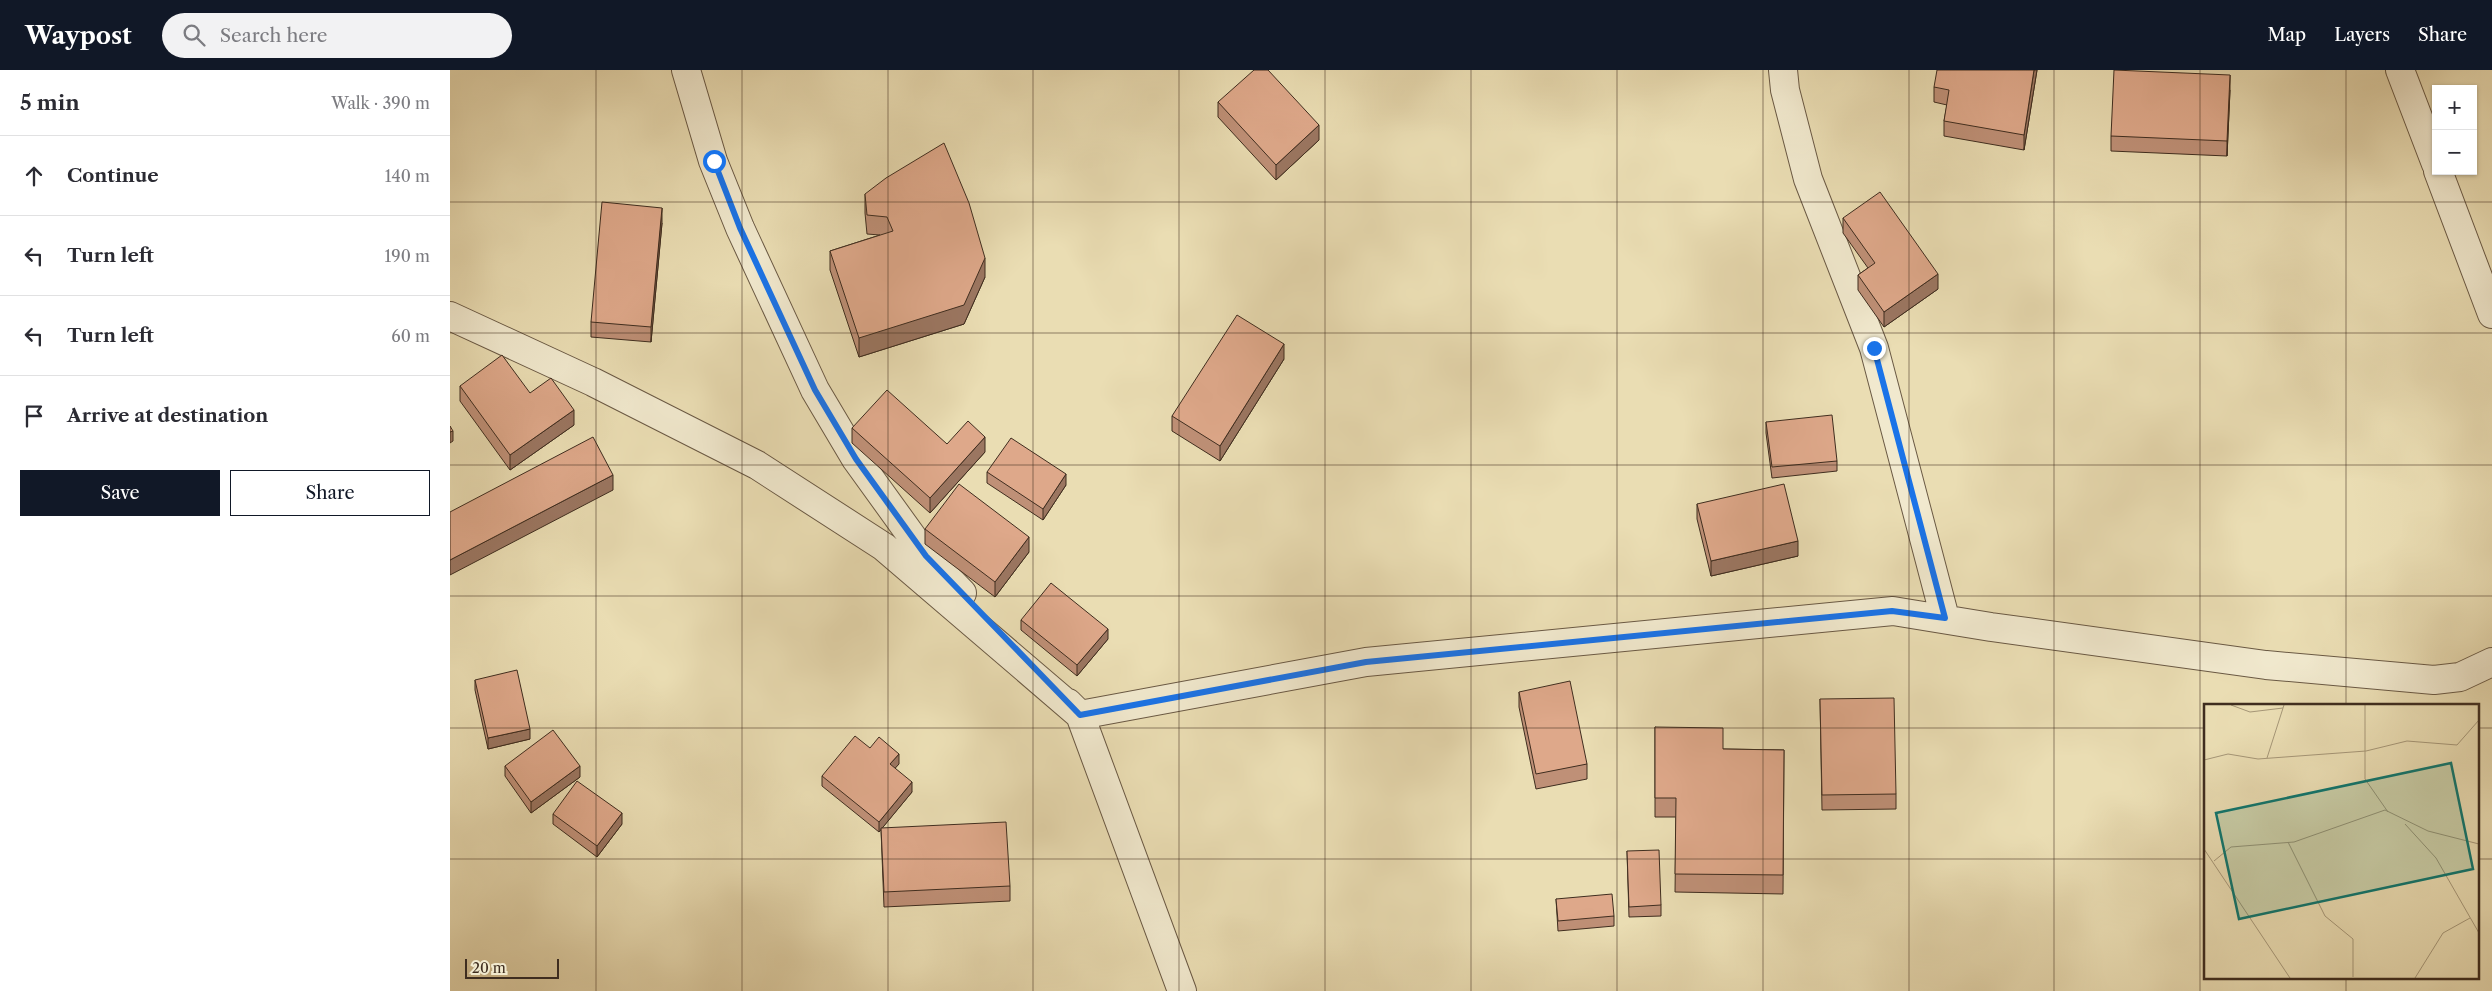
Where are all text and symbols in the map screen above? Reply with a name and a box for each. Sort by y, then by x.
search box [162,13,512,58]
text: Waypost [25,21,132,50]
icon: search [180,21,208,49]
text: Search here [220,24,327,47]
text: Map [2268,24,2306,46]
text: Layers [2334,24,2390,46]
text: Share [2418,24,2467,46]
map controls [2432,85,2477,175]
button: + [2432,85,2477,130]
text: 5 min [20,90,80,115]
text: Walk · 390 m [331,93,430,113]
button: − [2432,130,2477,175]
route start [703,150,726,173]
icon: ahead [20,162,48,190]
text: Continue [67,164,159,187]
text: 140 m [385,166,430,186]
icon: left [20,242,48,270]
text: Turn left [67,244,154,267]
text: 190 m [385,246,430,266]
icon: left [20,322,48,350]
text: Turn left [67,324,154,347]
text: 60 m [391,326,430,346]
route end [1863,337,1886,360]
icon: arrive [20,402,48,430]
text: Arrive at destination [67,404,268,427]
button: Save [20,470,220,516]
button: Share [230,470,430,516]
inset map [2204,704,2480,978]
scale bar [465,956,559,979]
text: 20 m [472,959,506,977]

